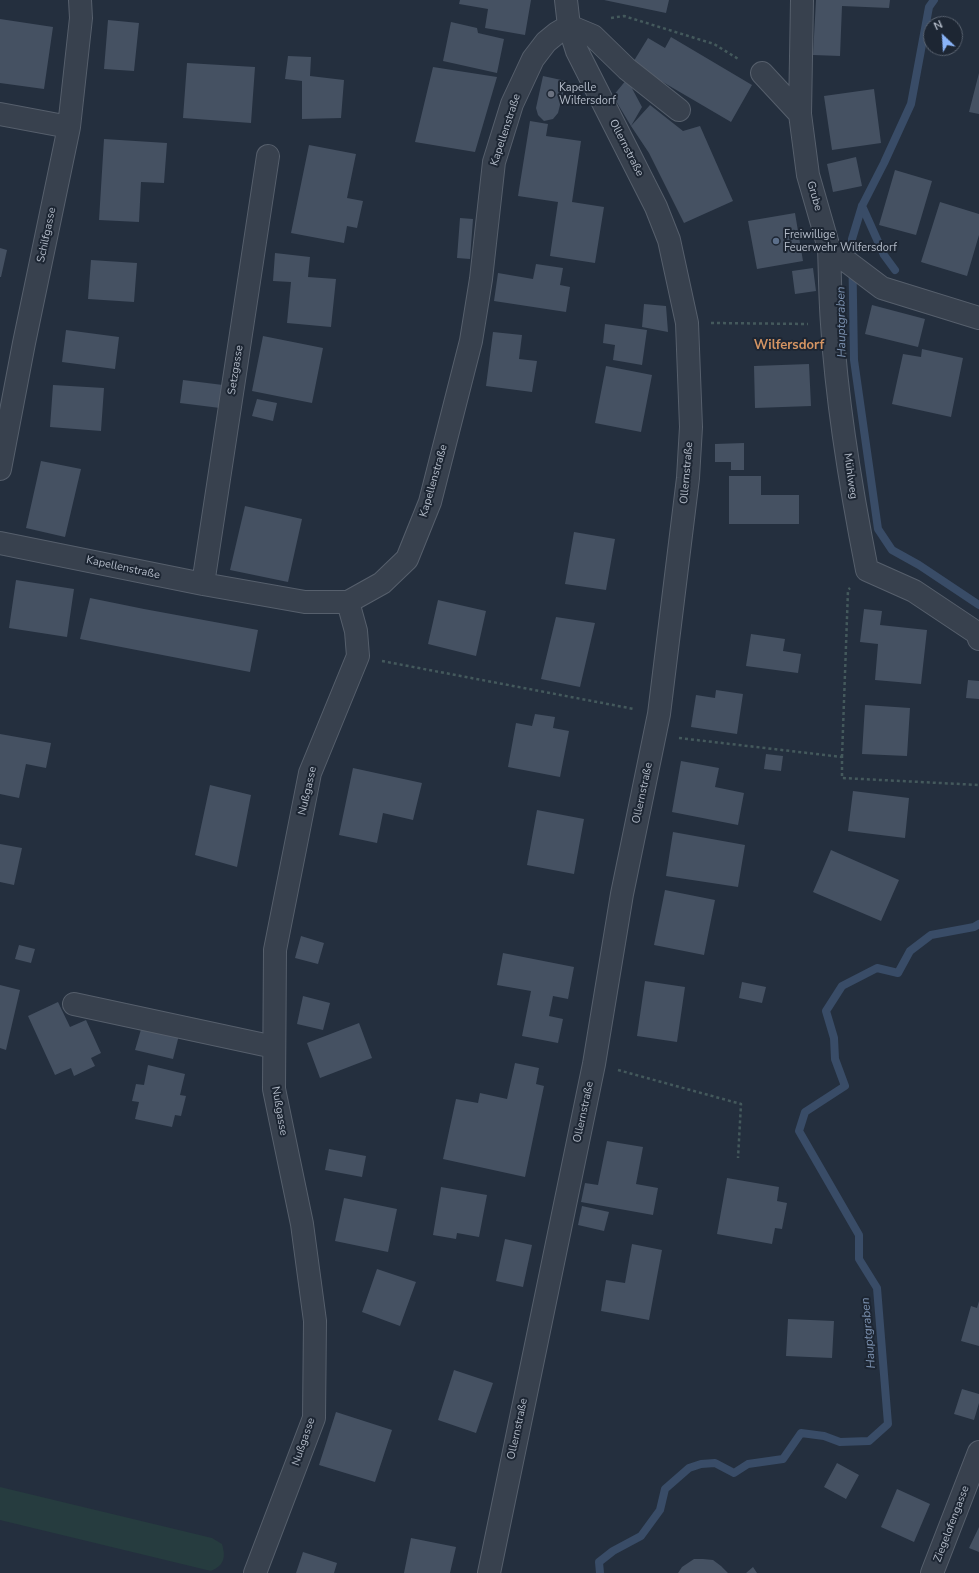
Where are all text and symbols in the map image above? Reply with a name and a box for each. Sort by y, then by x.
north arrow [923,16,963,56]
text: N [931,17,945,34]
place label: Kapelle Wilfersdorf [559,81,616,107]
marker: Kapelle Wilfersdorf [546,89,556,99]
street label: Kapellenstraße [488,92,524,168]
street label: Ollernstraße [606,117,646,179]
street label: Grube [803,180,825,212]
street label: Schilfgasse [35,206,59,264]
place label: Freiwillige Feuerwehr Wilfersdorf [784,228,897,254]
marker: Freiwillige Feuerwehr Wilfersdorf [771,236,781,246]
water label: Hauptgraben [834,286,850,358]
district label: Wilfersdorf [754,338,824,354]
street label: Setzgasse [226,344,246,396]
street label: Ollernstraße [678,441,696,505]
street label: Kapellenstraße [417,443,451,519]
street label: Mühlweg [840,452,860,500]
street label: Kapellenstraße [85,554,161,582]
street label: Ollernstraße [630,761,656,825]
street label: Nußgasse [296,765,320,817]
street label: Ollernstraße [571,1080,597,1144]
street label: Nußgasse [268,1085,290,1137]
water label: Hauptgraben [859,1297,879,1369]
street label: Ollernstraße [505,1397,531,1461]
street label: Nußgasse [290,1416,318,1468]
street label: Ziegelofengasse [931,1484,973,1564]

